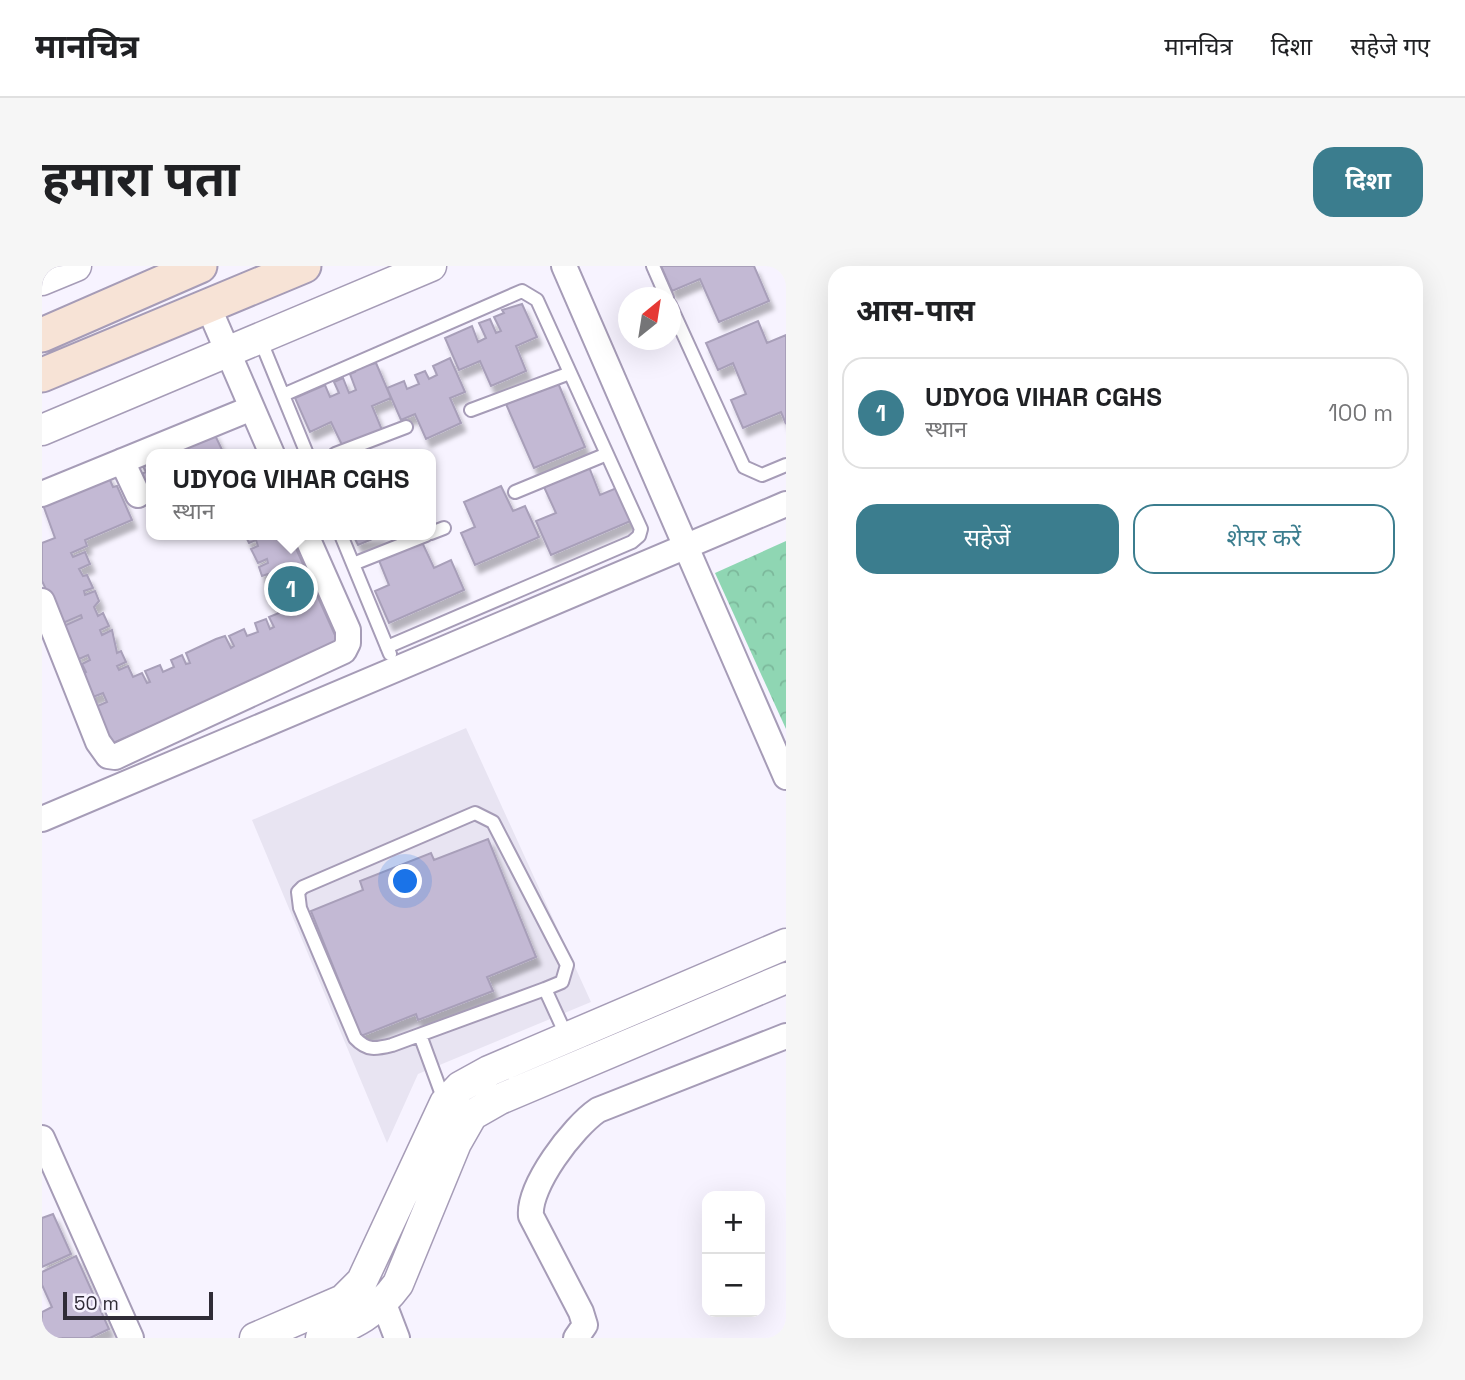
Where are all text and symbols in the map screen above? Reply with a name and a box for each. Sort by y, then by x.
text: मानचित्र [35,26,139,68]
text: मानचित्र [1164,31,1233,62]
text: दिशा [1271,31,1312,62]
text: सहेजे गए [1350,31,1430,62]
button: दिशा [1313,147,1423,217]
text: हमारा पता [42,148,239,210]
north arrow [618,287,681,350]
text: आस-पास [856,291,975,330]
text: UDYOG VIHAR CGHS [925,380,1162,414]
text: 1 [876,398,886,428]
text: 100 m [1328,398,1393,428]
text: स्थान [925,414,967,444]
popup [146,449,436,540]
text: UDYOG VIHAR CGHS [173,462,409,496]
text: स्थान [173,496,214,526]
button: सहेजें [856,504,1119,574]
button: शेयर करें [1133,504,1395,574]
pin: 1 [268,563,314,615]
your location [388,864,422,898]
map controls [702,1191,765,1317]
button: + [702,1191,765,1254]
button: − [702,1254,765,1317]
scale bar [63,1289,214,1321]
text: 50 m [74,1291,119,1316]

